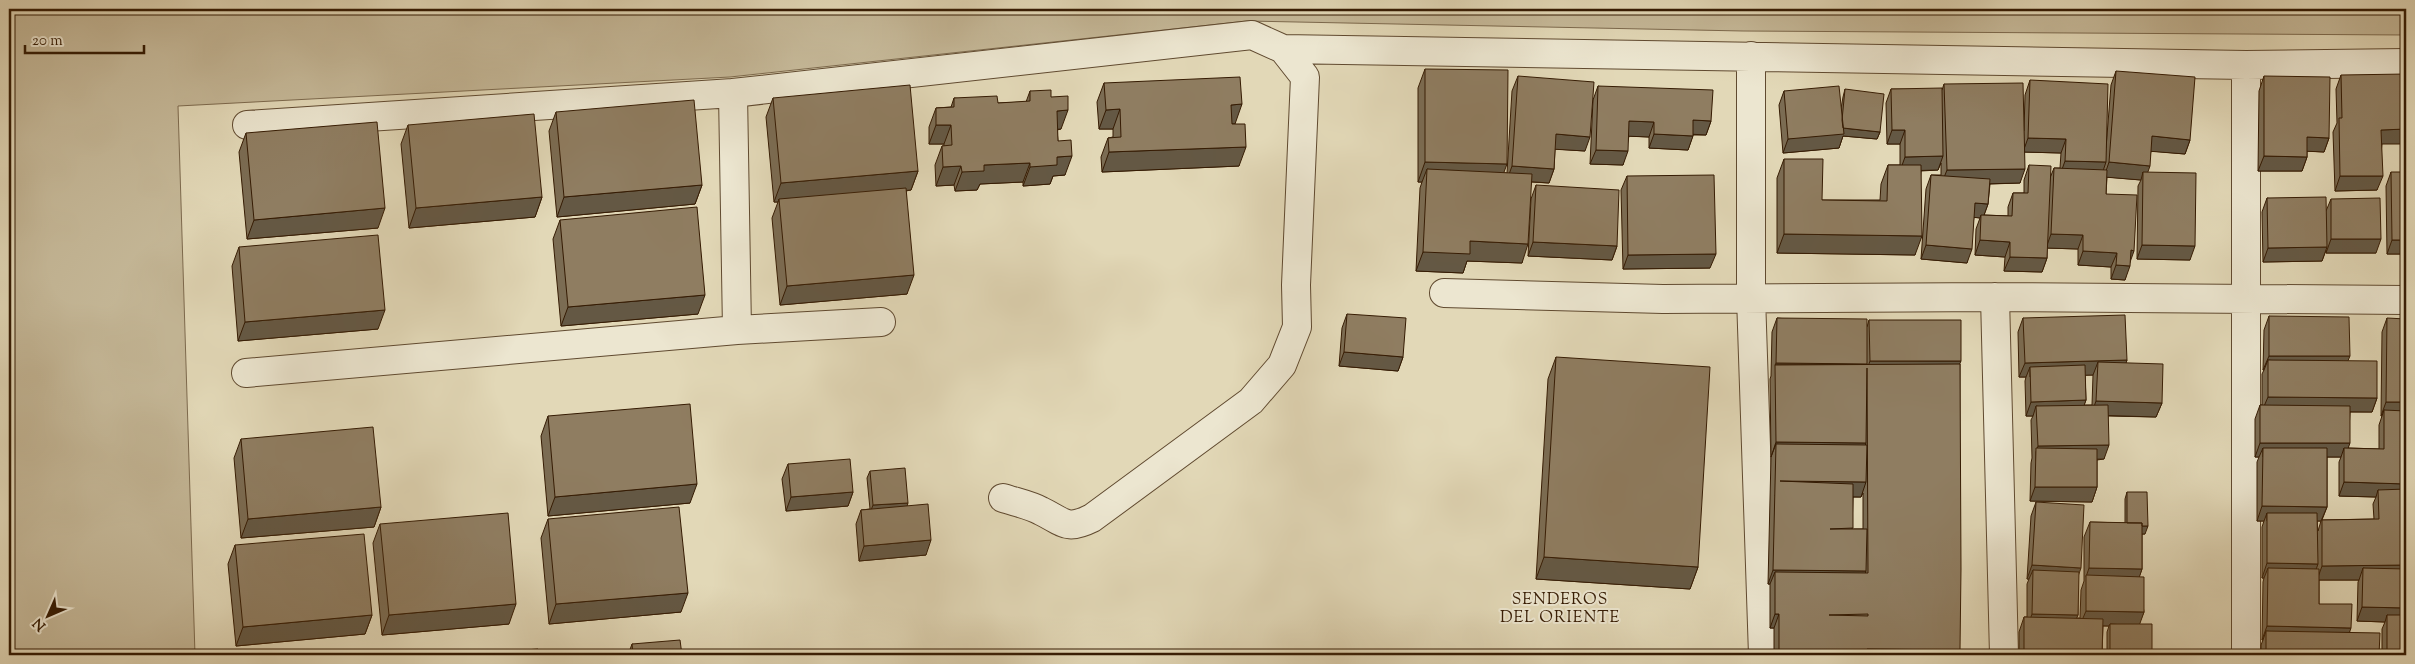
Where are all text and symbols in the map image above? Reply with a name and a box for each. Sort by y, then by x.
scale bar [25,22,144,54]
text: 20 m [32,31,63,52]
district label: SENDEROS DEL ORIENTE [1500,589,1620,630]
north arrow [22,592,72,642]
text: N [29,613,51,635]

